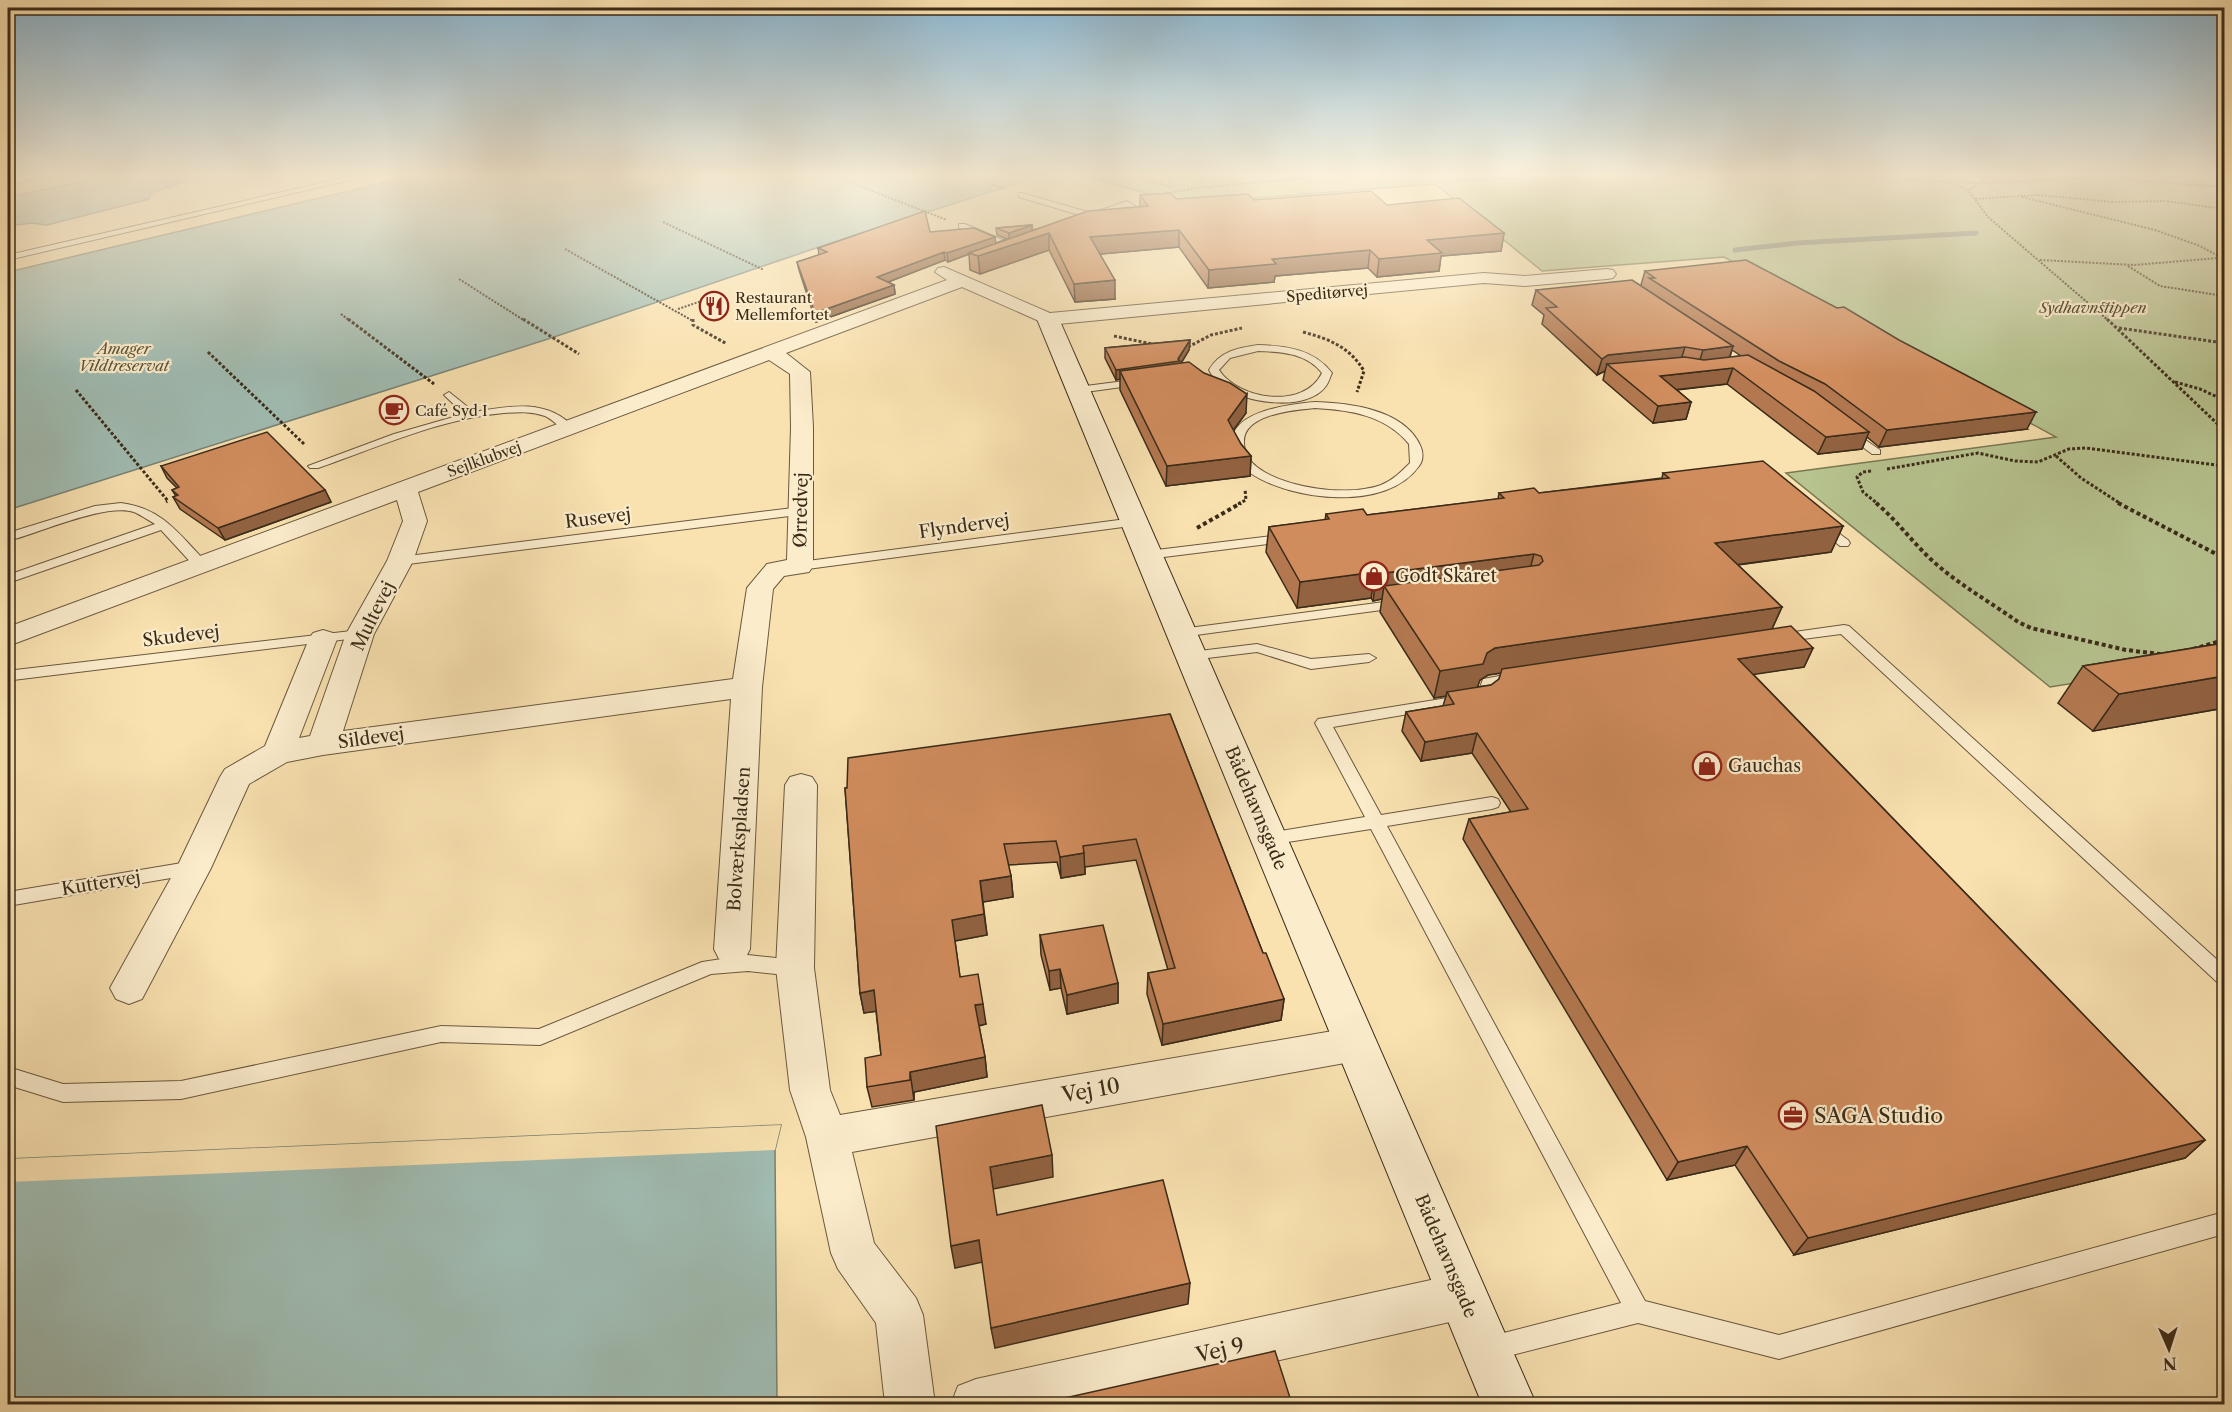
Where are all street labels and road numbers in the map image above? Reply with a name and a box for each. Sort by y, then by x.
street label: Speditørvej [1285,280,1369,306]
street label: Sejlklubvej [444,437,524,481]
street label: Ørredvej [789,472,813,548]
street label: Rusevej [564,503,632,533]
street label: Flyndervej [917,509,1011,543]
street label: Multevej [347,578,399,654]
street label: Skudevej [141,620,221,652]
street label: Sildevej [336,722,406,754]
street label: Bådehavnsgade [1220,743,1292,873]
street label: Bolværkspladsen [723,766,755,912]
street label: Kuttervej [60,866,142,900]
street label: Vej 10 [1059,1073,1122,1108]
street label: Bådehavnsgade [1410,1191,1482,1321]
street label: Vej 9 [1192,1332,1247,1368]

